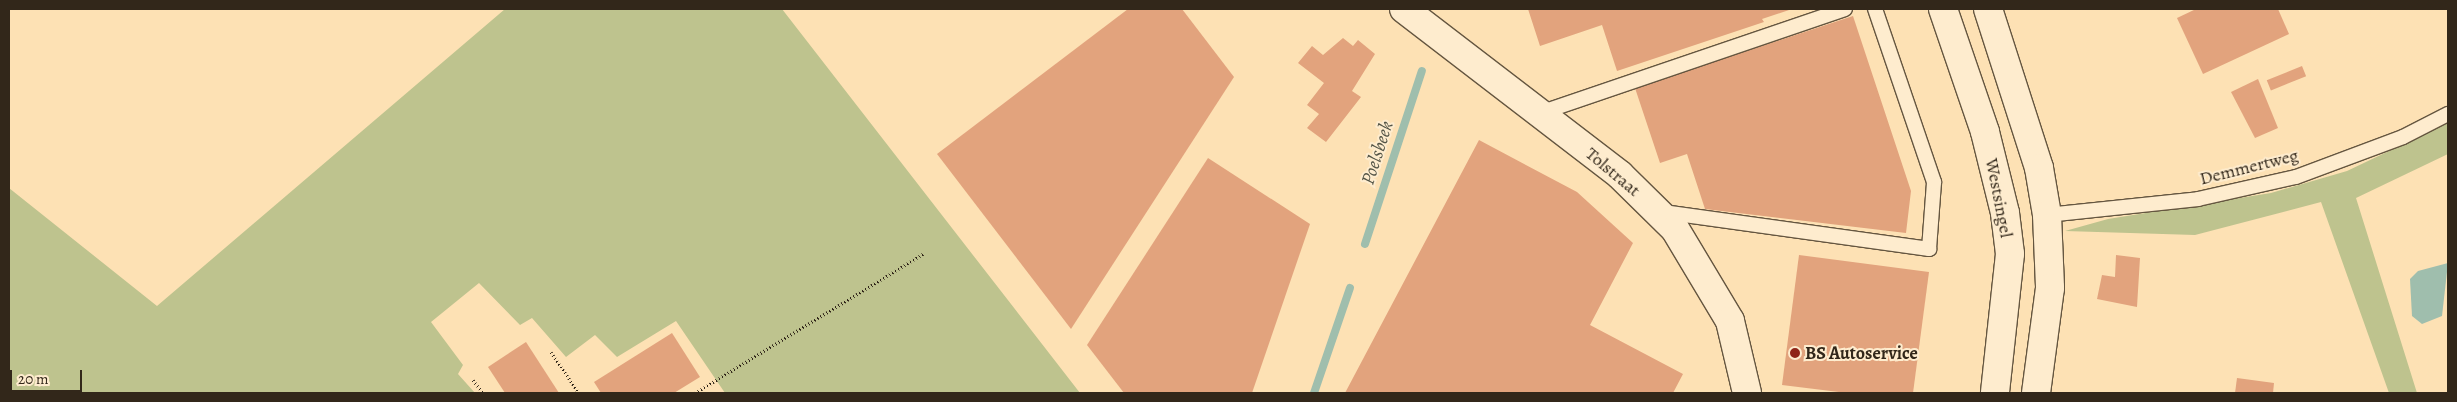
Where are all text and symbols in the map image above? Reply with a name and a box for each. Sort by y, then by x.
water label: Poelsbeek [1357,118,1399,188]
street label: Tolstraat [1581,143,1645,201]
street label: Demmertweg [2197,144,2301,190]
street label: Westsingel [1981,157,2017,239]
place label: BS Autoservice [1805,342,1918,364]
marker: BS Autoservice [1789,347,1801,359]
scale bar [12,360,85,392]
text: 20 m [18,369,49,389]

